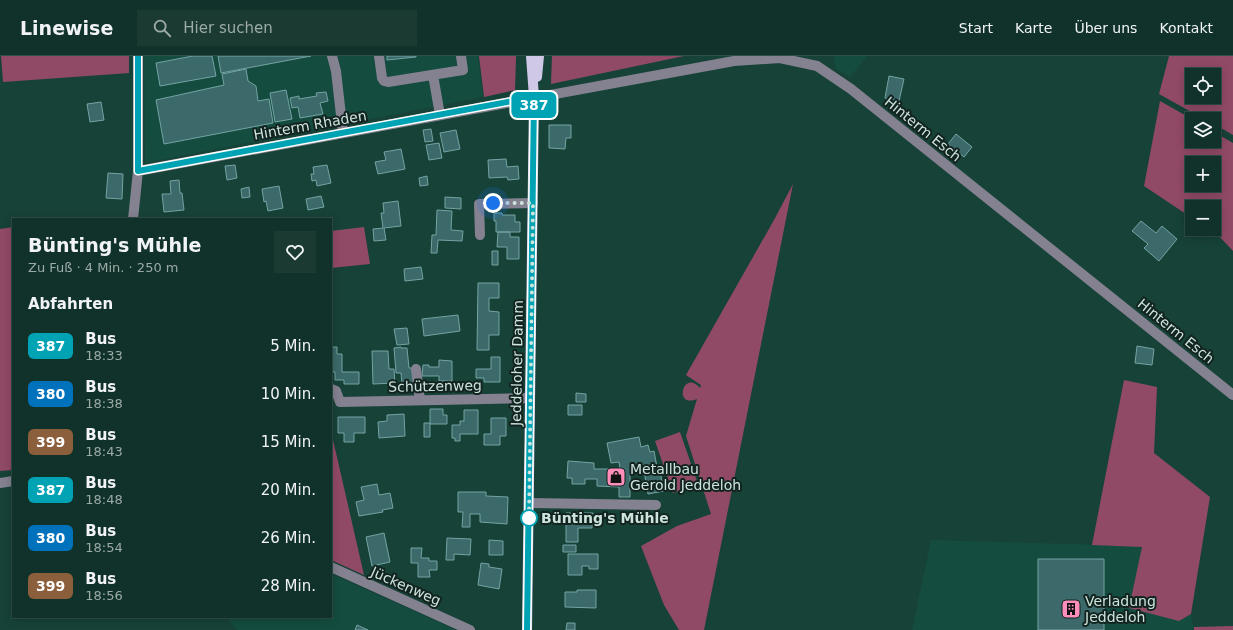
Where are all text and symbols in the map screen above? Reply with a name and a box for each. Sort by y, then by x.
search box [137,10,417,46]
text: Linewise [20,17,113,39]
icon: search [151,17,173,39]
text: Hier suchen [183,19,273,37]
text: Start [959,20,993,36]
text: Karte [1015,20,1052,36]
text: Über uns [1074,20,1137,36]
text: Kontakt [1159,20,1213,36]
map controls [1185,68,1221,236]
button: locate [1185,68,1221,104]
line badge: 387 [511,92,557,118]
street label: Hinterm Esch [882,93,964,165]
text: 387 [519,97,549,113]
street label: Hinterm Rhaden [252,107,368,143]
button: layers [1185,112,1221,148]
button: + [1185,156,1221,192]
your location [483,193,503,213]
button: − [1185,200,1221,236]
button: heart [274,231,316,273]
text: Bünting's Mühle [28,234,201,256]
text: Zu Fuß · 4 Min. · 250 m [28,260,178,275]
text: Abfahrten [28,295,113,313]
street label: Hinterm Esch [1135,295,1217,367]
street label: Jeddeloher Damm [508,300,526,427]
text: Bus [85,330,116,348]
text: 5 Min. [270,337,316,355]
text: 387 [36,338,65,354]
text: 18:33 [85,348,123,363]
street label: Schützenweg [388,377,482,395]
text: Bus [85,378,116,396]
text: 10 Min. [261,385,316,403]
text: 380 [36,386,65,402]
text: 18:38 [85,396,123,411]
text: Bus [85,426,116,444]
text: 15 Min. [261,433,316,451]
text: 399 [36,434,65,450]
text: 18:43 [85,444,123,459]
place label: Metallbau Gerold Jeddeloh [630,461,741,493]
shop icon: Metallbau Gerold Jeddeloh [605,466,627,488]
text: Bus [85,474,116,492]
text: 20 Min. [261,481,316,499]
text: 387 [36,482,65,498]
text: 18:48 [85,492,123,507]
marker: Bünting's Mühle [520,509,538,527]
place label: Bünting's Mühle [541,510,669,526]
text: Bus [85,522,116,540]
text: 26 Min. [261,529,316,547]
text: 380 [36,530,65,546]
text: 18:54 [85,540,123,555]
street label: Jückenweg [368,563,443,609]
text: Bus [85,570,116,588]
text: 28 Min. [261,577,316,595]
text: 399 [36,578,65,594]
text: 18:56 [85,588,123,603]
place label: Verladung Jeddeloh [1084,593,1156,625]
building icon: Verladung Jeddeloh [1060,598,1082,620]

